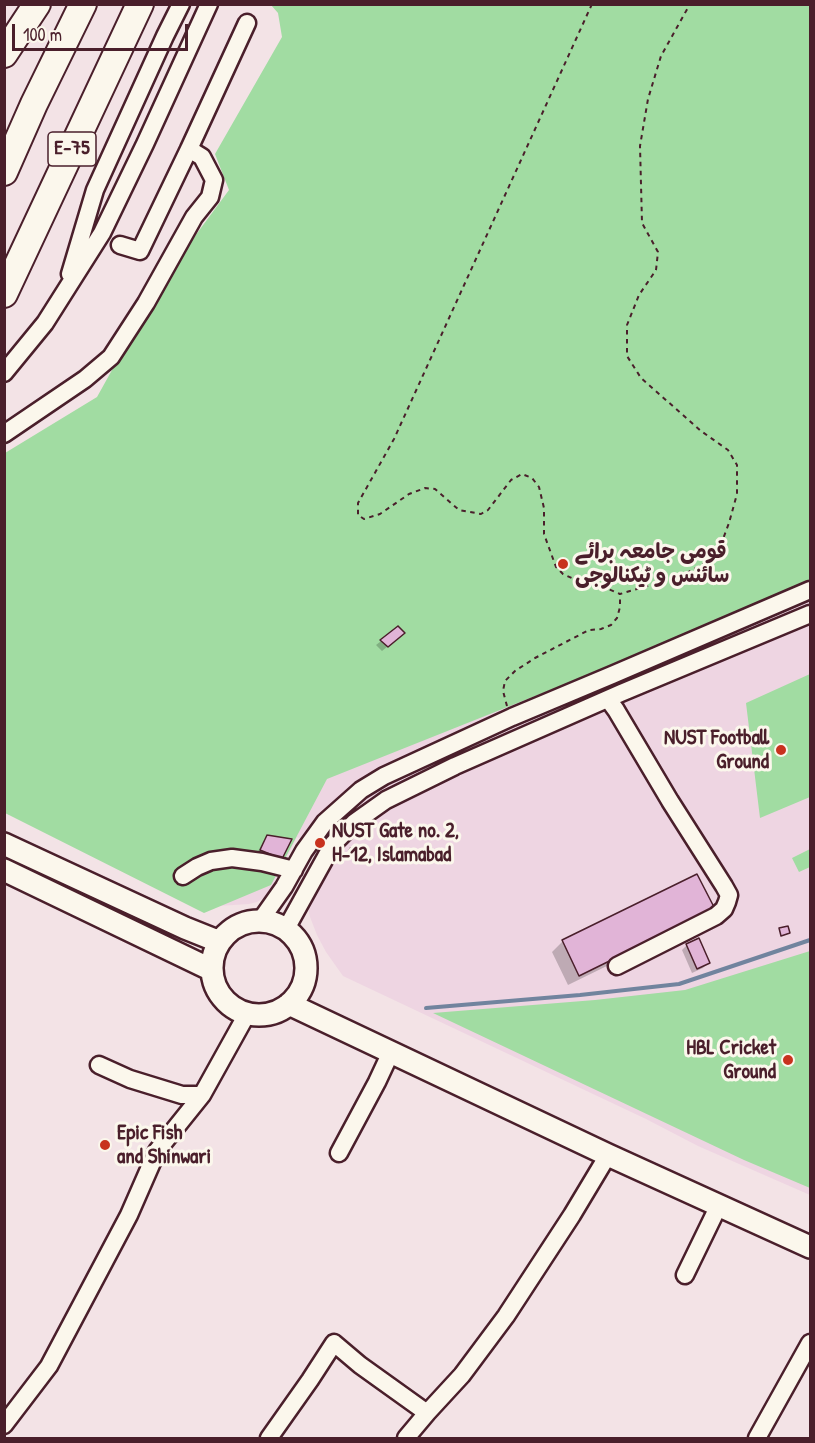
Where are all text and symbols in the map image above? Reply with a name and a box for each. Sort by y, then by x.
scale bar [15,12,190,50]
text: 100 m [23,22,62,47]
road number: E-75 [48,132,96,166]
place label: قومی جامعہ برائے سائنس و ٹیکنالوجی [575,539,729,589]
marker: قومی جامعہ برائے سائنس و ٹیکنالوجی [556,557,570,571]
place label: NUST Football Ground [664,725,769,775]
marker: NUST Football Ground [774,743,788,757]
place label: NUST Gate no. 2, H-12, Islamabad [332,818,459,868]
marker: NUST Gate no. 2, H-12, Islamabad [313,836,327,850]
place label: HBL Cricket Ground [686,1035,776,1085]
marker: HBL Cricket Ground [781,1053,795,1067]
place label: Epic Fish and Shinwari [117,1120,211,1170]
marker: Epic Fish and Shinwari [98,1138,112,1152]

